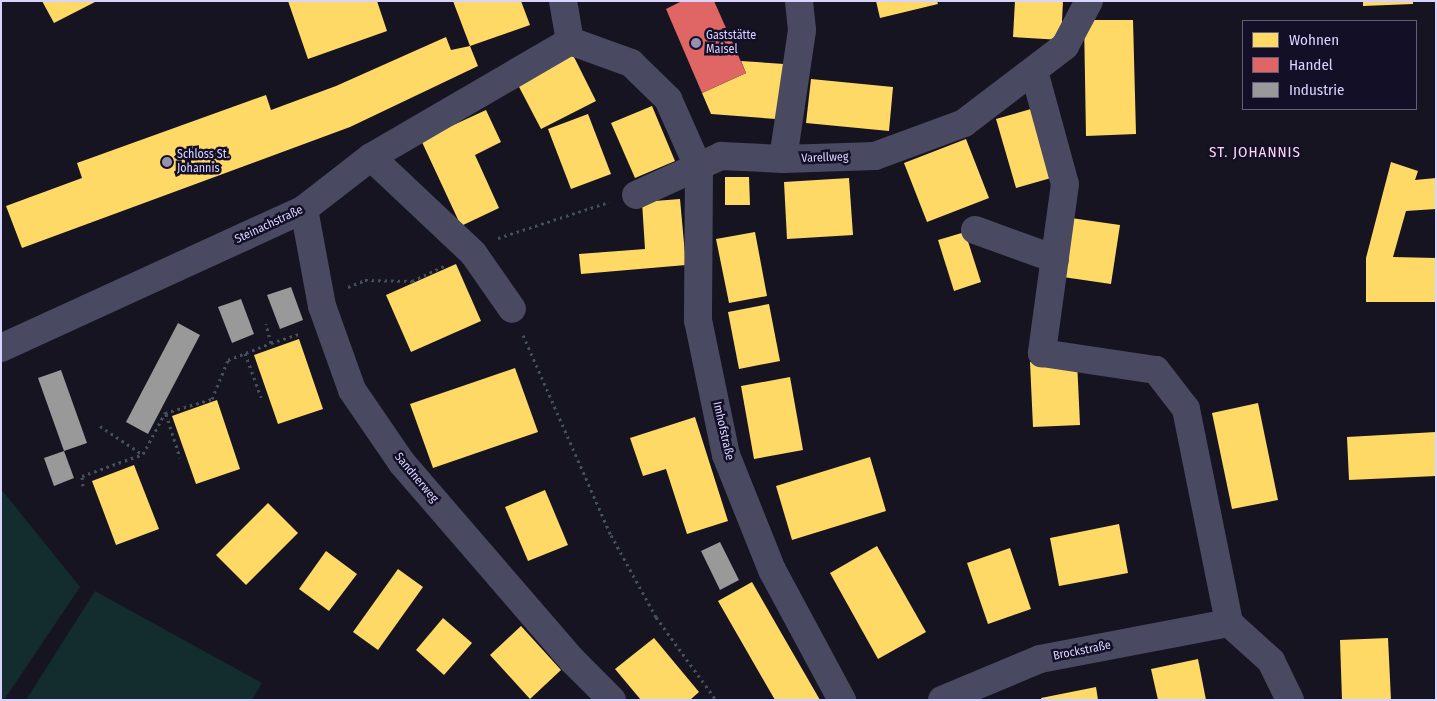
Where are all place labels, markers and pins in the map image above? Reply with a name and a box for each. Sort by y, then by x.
place label: Gaststätte Maisel [706,29,756,57]
marker: Gaststätte Maisel [690,37,702,49]
place label: Schloss St. Johannis [177,148,229,176]
marker: Schloss St. Johannis [161,156,173,168]

